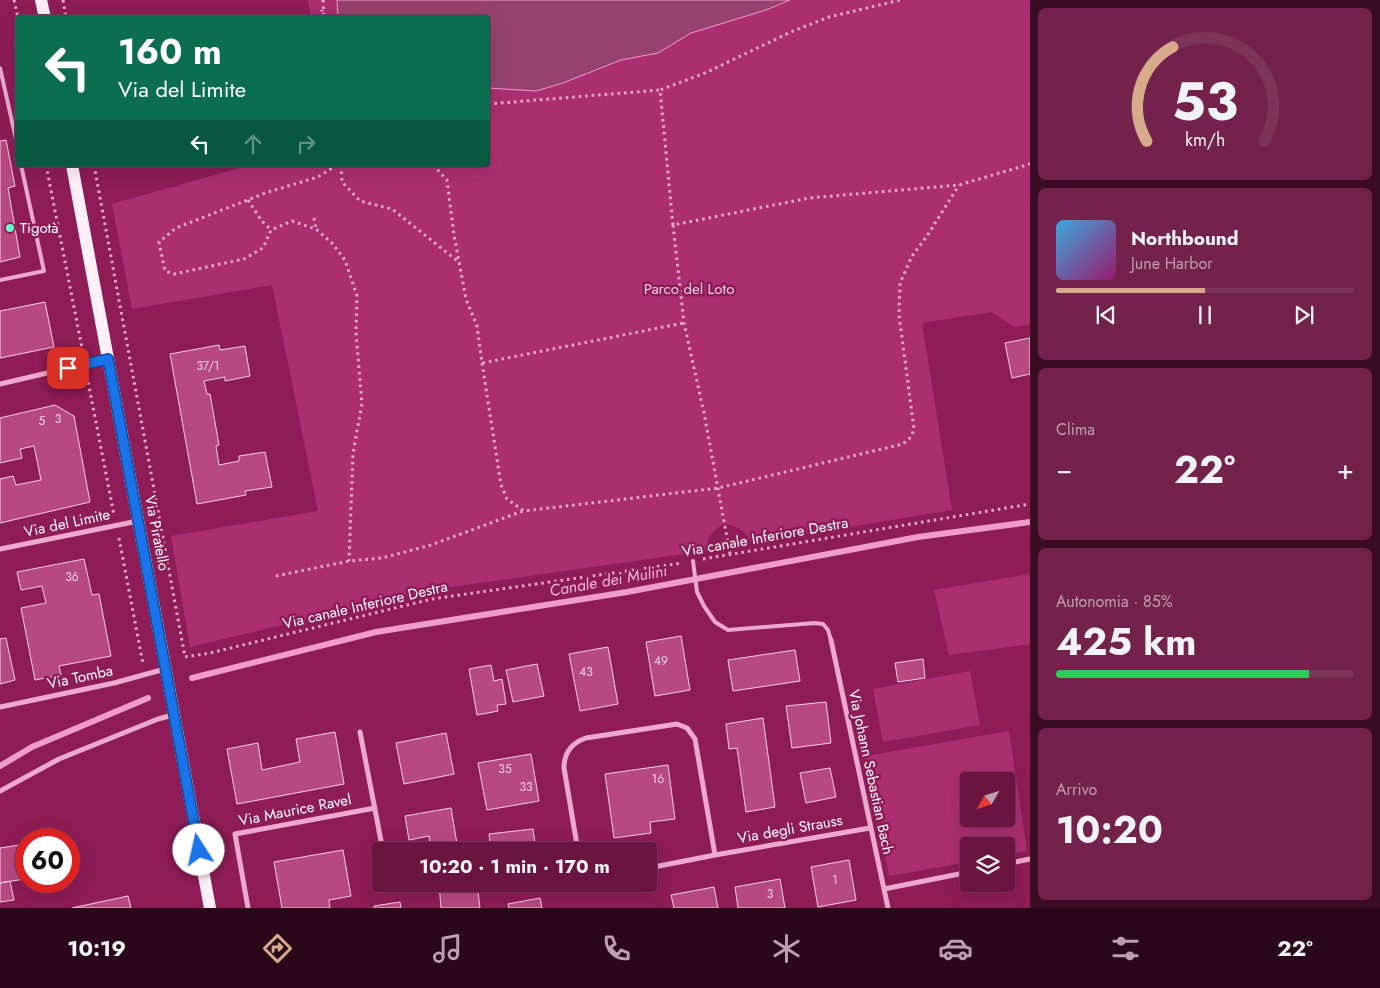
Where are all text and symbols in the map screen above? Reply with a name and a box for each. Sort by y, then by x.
text: 160 m [118,27,222,77]
icon: left [35,35,100,100]
text: 53 [1172,64,1238,140]
text: Via del Limite [118,73,246,105]
text: km/h [1185,127,1225,153]
icon: left [186,130,214,158]
icon: ahead [239,130,267,158]
icon: right [292,130,320,158]
place label: Tigotà [20,217,59,239]
marker: Tigotà [4,222,16,234]
text: Northbound [1131,225,1238,252]
text: June Harbor [1131,252,1213,275]
park label: Parco del Loto [644,278,734,300]
icon: previous [1092,301,1120,329]
icon: pause [1191,301,1219,329]
icon: next [1290,301,1318,329]
pin [47,347,89,389]
icon: arrive [54,354,82,382]
house number: 37/1 [196,357,220,375]
house number: 3 [55,410,62,428]
house number: 5 [39,412,46,430]
text: Clima [1056,418,1095,441]
text: 22° [1174,442,1235,497]
text: − [1056,449,1073,490]
text: + [1337,449,1354,490]
street label: Via Piratello [139,493,175,573]
street label: Via del Limite [22,503,112,543]
street label: Via canale Inferiore Destra [680,512,850,562]
water label: Canale dei Mulini [547,559,670,602]
house number: 36 [65,568,79,586]
street label: Via canale Inferiore Destra [280,575,450,635]
text: Autonomia · 85% [1056,590,1173,613]
text: 425 km [1056,614,1196,669]
house number: 49 [654,652,668,670]
street label: Via Tomba [45,659,115,695]
house number: 43 [579,663,593,681]
street label: Via Johann Sebastian Bach [843,687,899,857]
house number: 35 [498,760,512,778]
house number: 16 [652,770,664,788]
north arrow [960,772,1015,828]
map controls [960,772,1015,892]
house number: 33 [519,778,533,796]
text: Arrivo [1056,778,1097,801]
street label: Via Maurice Ravel [237,788,353,832]
text: 10:20 [1056,802,1163,857]
street label: Via degli Strauss [736,809,844,849]
position arrow [172,823,224,875]
speed limit sign: 60 [15,828,80,893]
button: layers [960,837,1015,892]
text: 10:20 · 1 min · 170 m [419,853,610,880]
house number: 1 [832,871,838,889]
house number: 3 [767,885,774,903]
icon: directions [260,931,295,966]
icon: music [430,931,465,966]
icon: phone [599,931,634,966]
icon: climate [769,931,804,966]
icon: car [938,931,973,966]
icon: filters [1108,931,1143,966]
text: 10:19 [67,932,126,964]
text: 22° [1277,932,1313,964]

